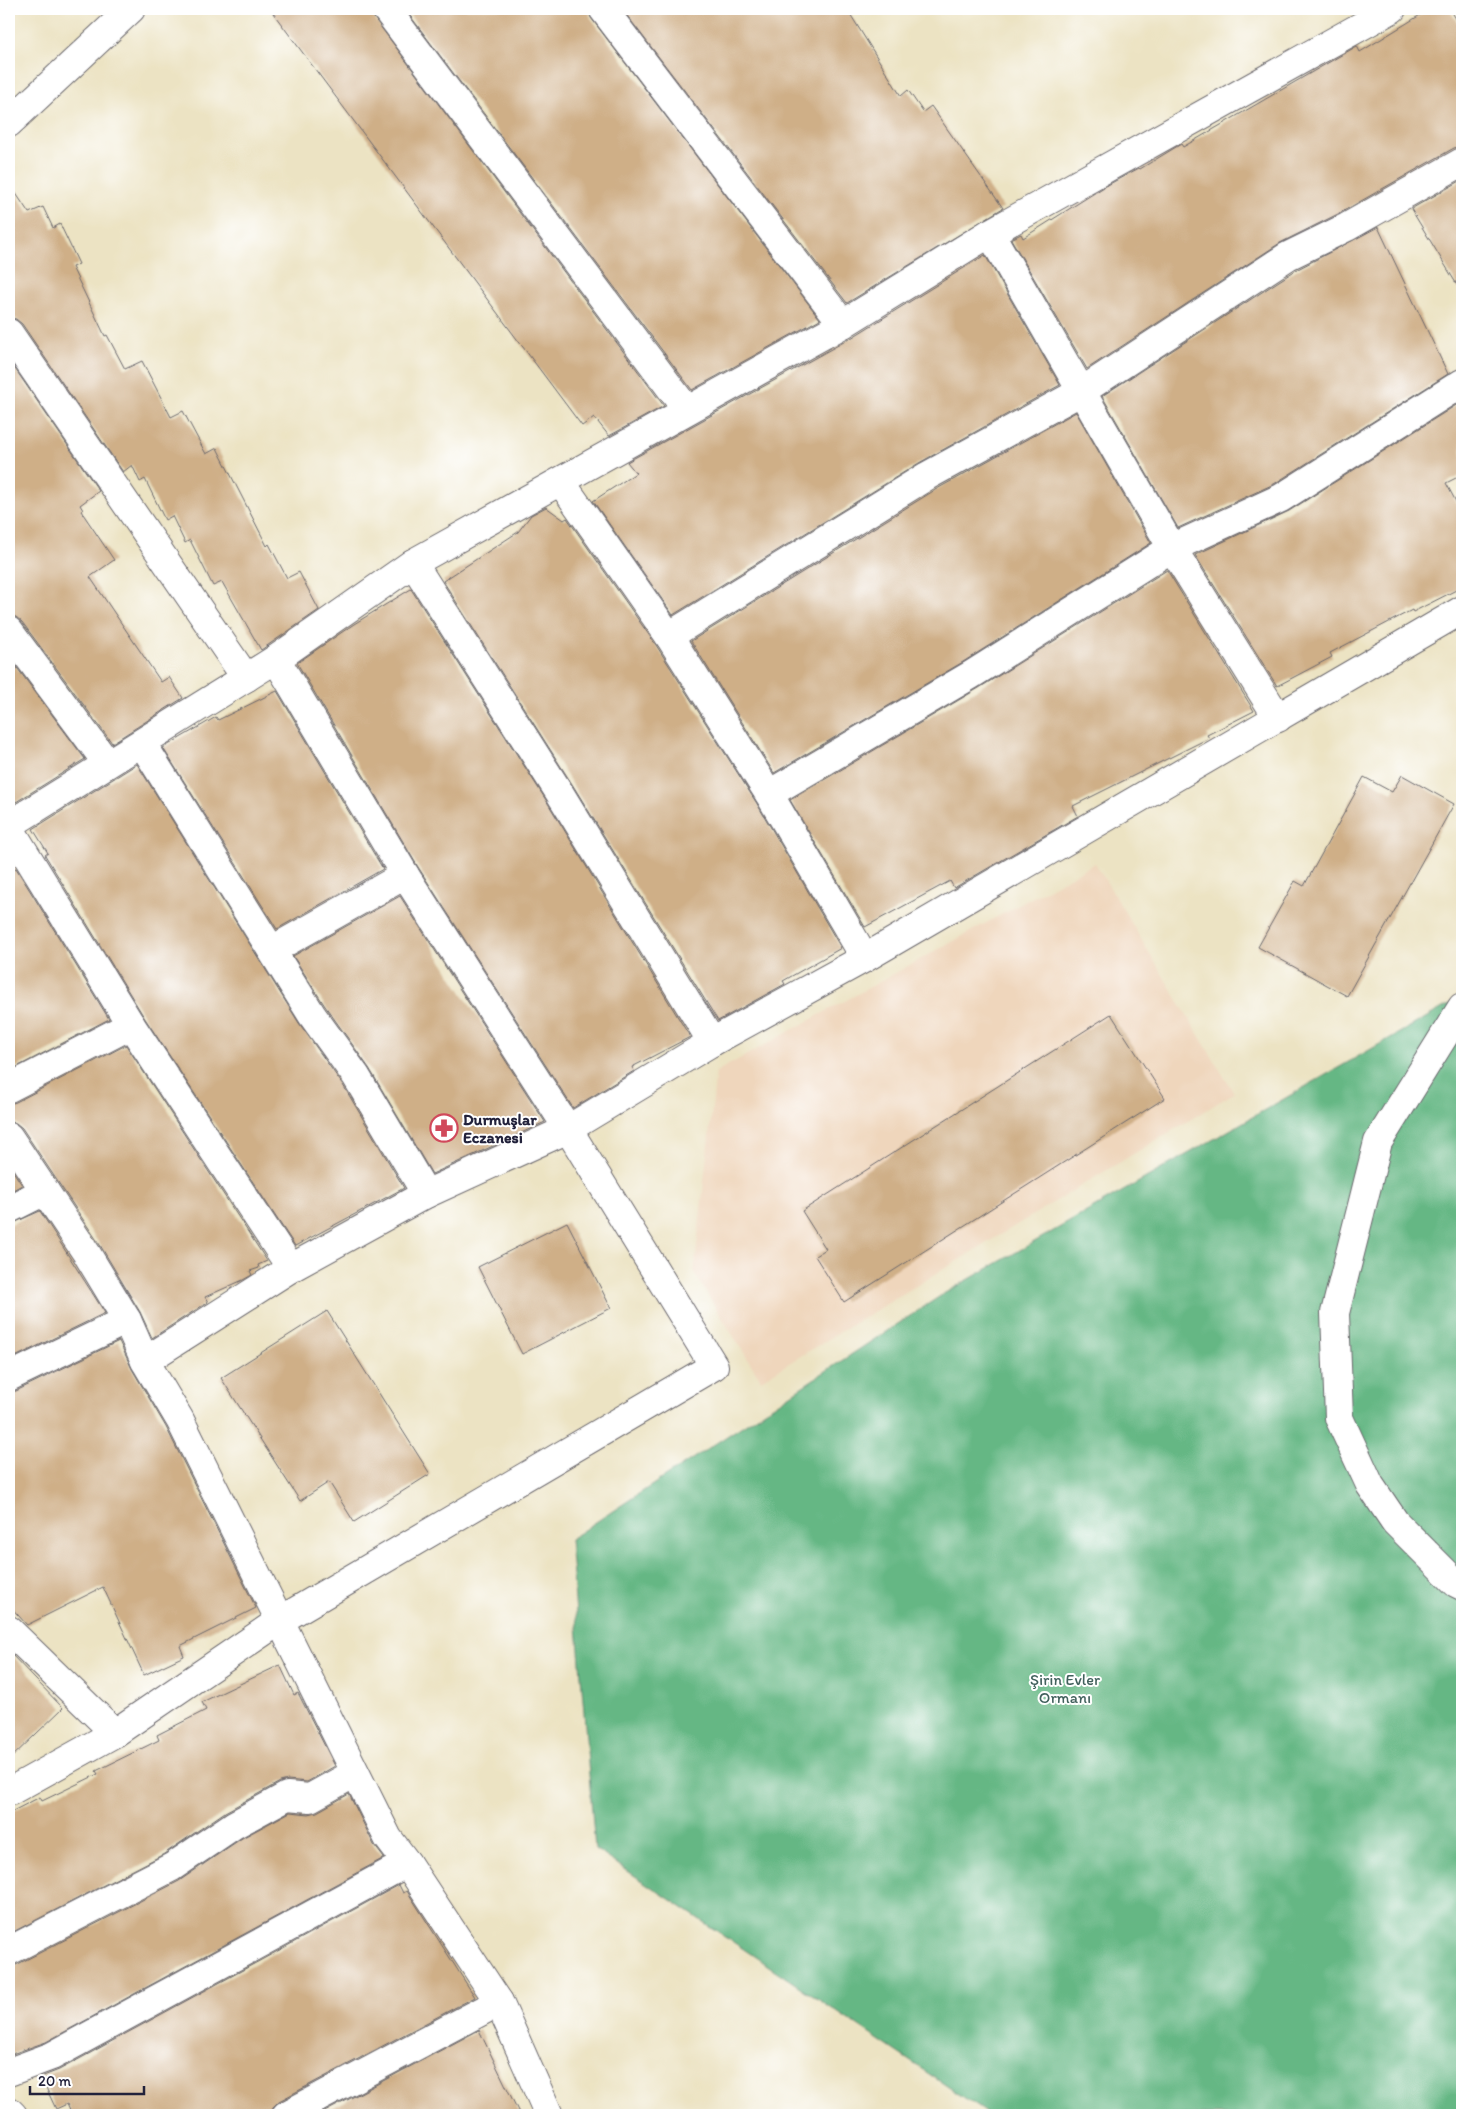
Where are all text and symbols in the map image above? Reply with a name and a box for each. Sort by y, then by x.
place label: Durmuşlar Eczanesi [463,1110,537,1147]
pharmacy icon: Durmuşlar Eczanesi [429,1113,459,1143]
park label: Şirin Evler Ormanı [1030,1670,1100,1707]
scale bar [30,2064,144,2096]
text: 20 m [38,2072,72,2090]

